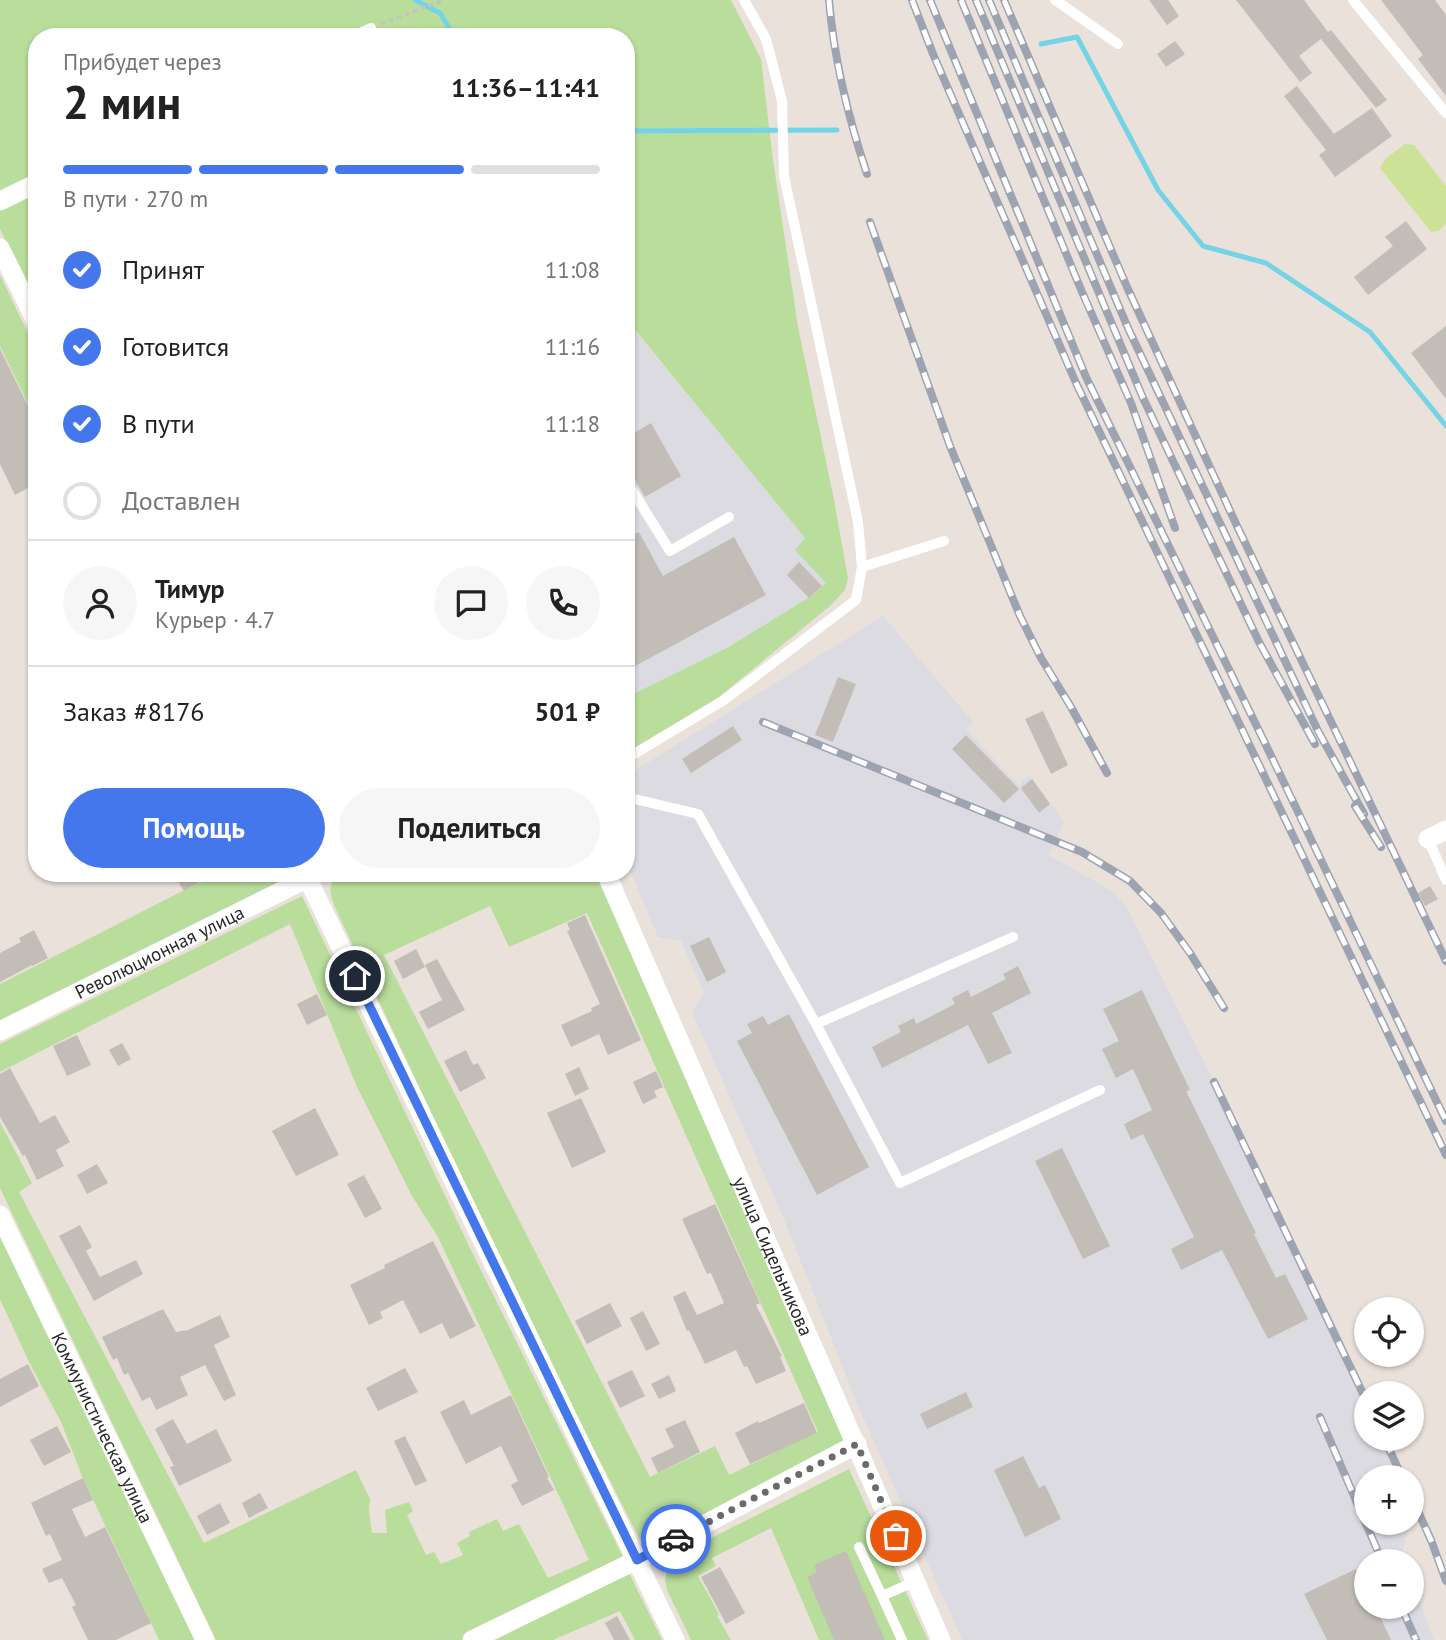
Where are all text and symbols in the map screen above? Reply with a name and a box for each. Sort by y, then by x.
text: Прибудет через [63,47,222,76]
text: 11:36–11:41 [451,71,600,104]
text: 2 мин [63,72,181,132]
text: В пути · 270 m [63,184,208,213]
icon: check [63,251,101,289]
text: Принят [122,253,204,286]
text: 11:08 [545,255,600,284]
icon: check [63,328,101,366]
text: Готовится [122,330,229,363]
text: 11:16 [545,332,600,361]
icon: check [63,405,101,443]
text: В пути [122,407,195,440]
text: 11:18 [545,409,600,438]
text: Доставлен [122,484,241,517]
button: person [63,566,137,640]
button: chat [434,566,508,640]
button: phone [526,566,600,640]
text: Тимур [155,572,225,605]
text: Курьер · 4.7 [155,605,275,634]
text: Заказ #8176 [63,695,205,728]
text: 501 ₽ [534,695,600,728]
button: Помощь [63,788,325,868]
button: Поделиться [339,788,600,868]
street label: Революционная улица [71,900,248,1004]
pin [325,946,385,1006]
icon: home [336,957,374,995]
street label: улица Сидельникова [728,1173,819,1339]
map controls [1354,1297,1424,1619]
button: locate [1354,1297,1424,1367]
street label: Коммунистическая улица [46,1328,159,1527]
button: layers [1354,1381,1424,1451]
button: + [1354,1465,1424,1535]
courier [641,1504,711,1574]
pin [866,1506,926,1566]
icon: bag [877,1517,915,1555]
icon: car [657,1520,695,1558]
button: − [1354,1549,1424,1619]

